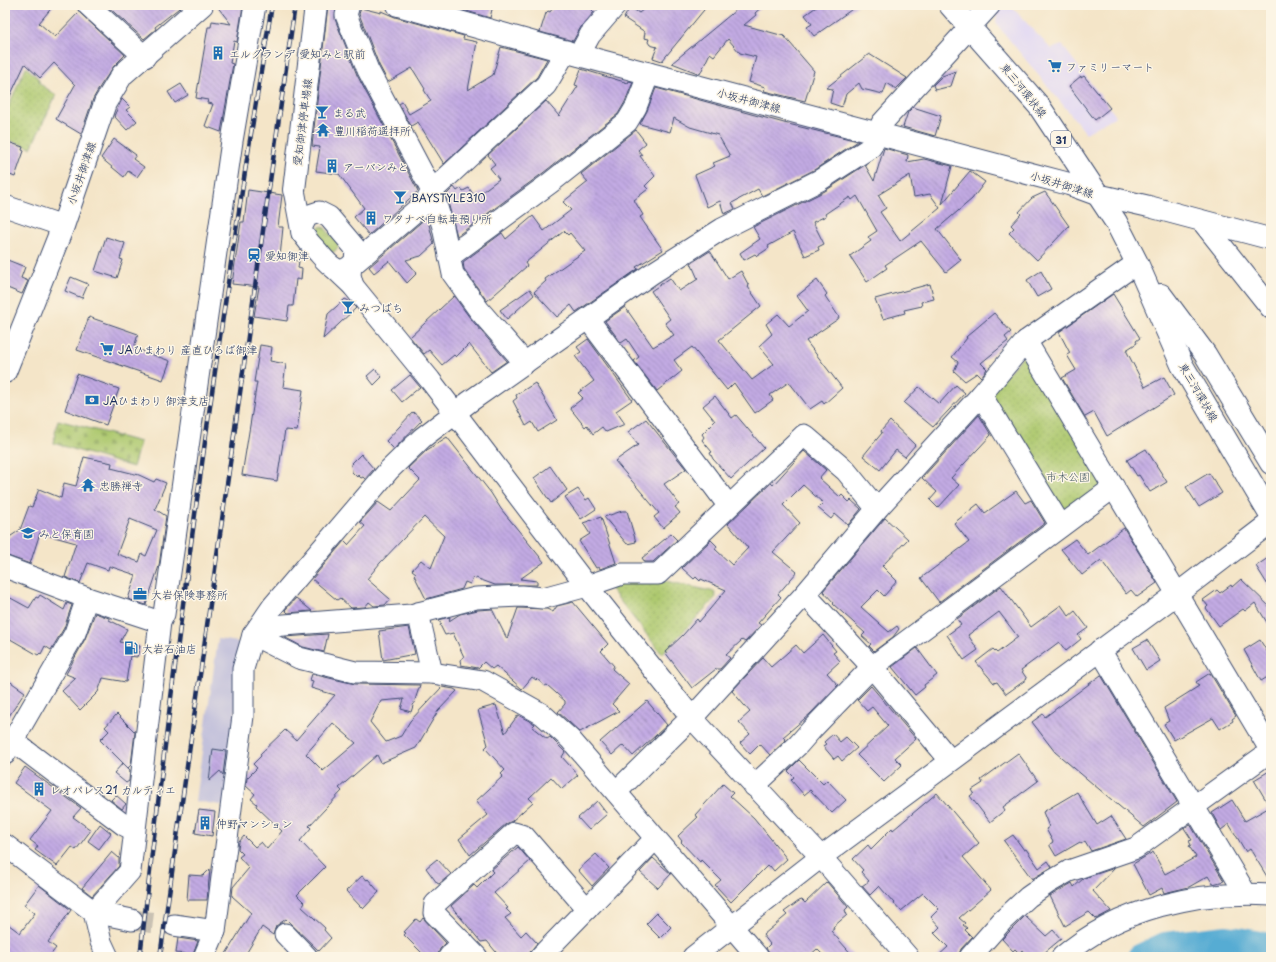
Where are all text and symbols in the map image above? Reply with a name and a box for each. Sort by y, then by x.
building icon: エルグランデ 愛知みと駅前 [210,45,226,61]
place label: エルグランデ 愛知みと駅前 [229,45,365,62]
supermarket icon: ファミリーマート [1047,58,1063,74]
place label: ファミリーマート [1066,58,1154,75]
street label: 東三河環状線 [997,59,1051,121]
street label: 愛知御津停車場線 [288,77,316,167]
street label: 小坂井御津線 [715,83,783,117]
bar icon: まる武 [314,104,330,120]
place label: まる武 [333,104,366,121]
temple icon: 豊川稲荷遥拝所 [315,122,331,138]
place label: 豊川稲荷遥拝所 [334,122,411,139]
road number: 31 [1051,131,1071,147]
street label: 小坂井御津線 [62,139,100,207]
building icon: アーバンみと [324,158,340,174]
place label: アーバンみと [343,158,409,175]
street label: 小坂井御津線 [1028,166,1096,202]
bar icon: BAYSTYLE310 [392,189,408,205]
place label: BAYSTYLE310 [411,189,486,206]
building icon: ワタナベ自転車預り所 [363,210,379,226]
place label: ワタナベ自転車預り所 [382,210,492,227]
station icon: 愛知御津 [246,247,262,263]
place label: 愛知御津 [265,247,309,264]
bar icon: みつばち [340,299,356,315]
place label: みつばち [359,299,403,316]
supermarket icon: JAひまわり 産直ひろば御津 [99,341,115,357]
place label: JAひまわり 産直ひろば御津 [118,341,257,358]
street label: 東三河環状線 [1175,359,1223,425]
bank icon: JAひまわり 御津支店 [84,392,100,408]
place label: JAひまわり 御津支店 [103,392,209,409]
park label: 市木公園 [1046,468,1090,485]
temple icon: 忠勝禅寺 [80,477,96,493]
place label: 忠勝禅寺 [99,477,143,494]
school or university icon: みと保育園 [20,525,36,541]
place label: みと保育園 [39,525,94,542]
office icon: 大岩保険事務所 [132,586,148,602]
place label: 大岩保険事務所 [151,586,228,603]
fuel station icon: 大岩石油店 [123,640,139,656]
place label: 大岩石油店 [142,640,197,657]
building icon: レオパレス21 カルティエ [31,781,47,797]
place label: レオパレス21 カルティエ [50,781,176,798]
building icon: 仲野マンション [197,815,213,831]
place label: 仲野マンション [216,815,293,832]

